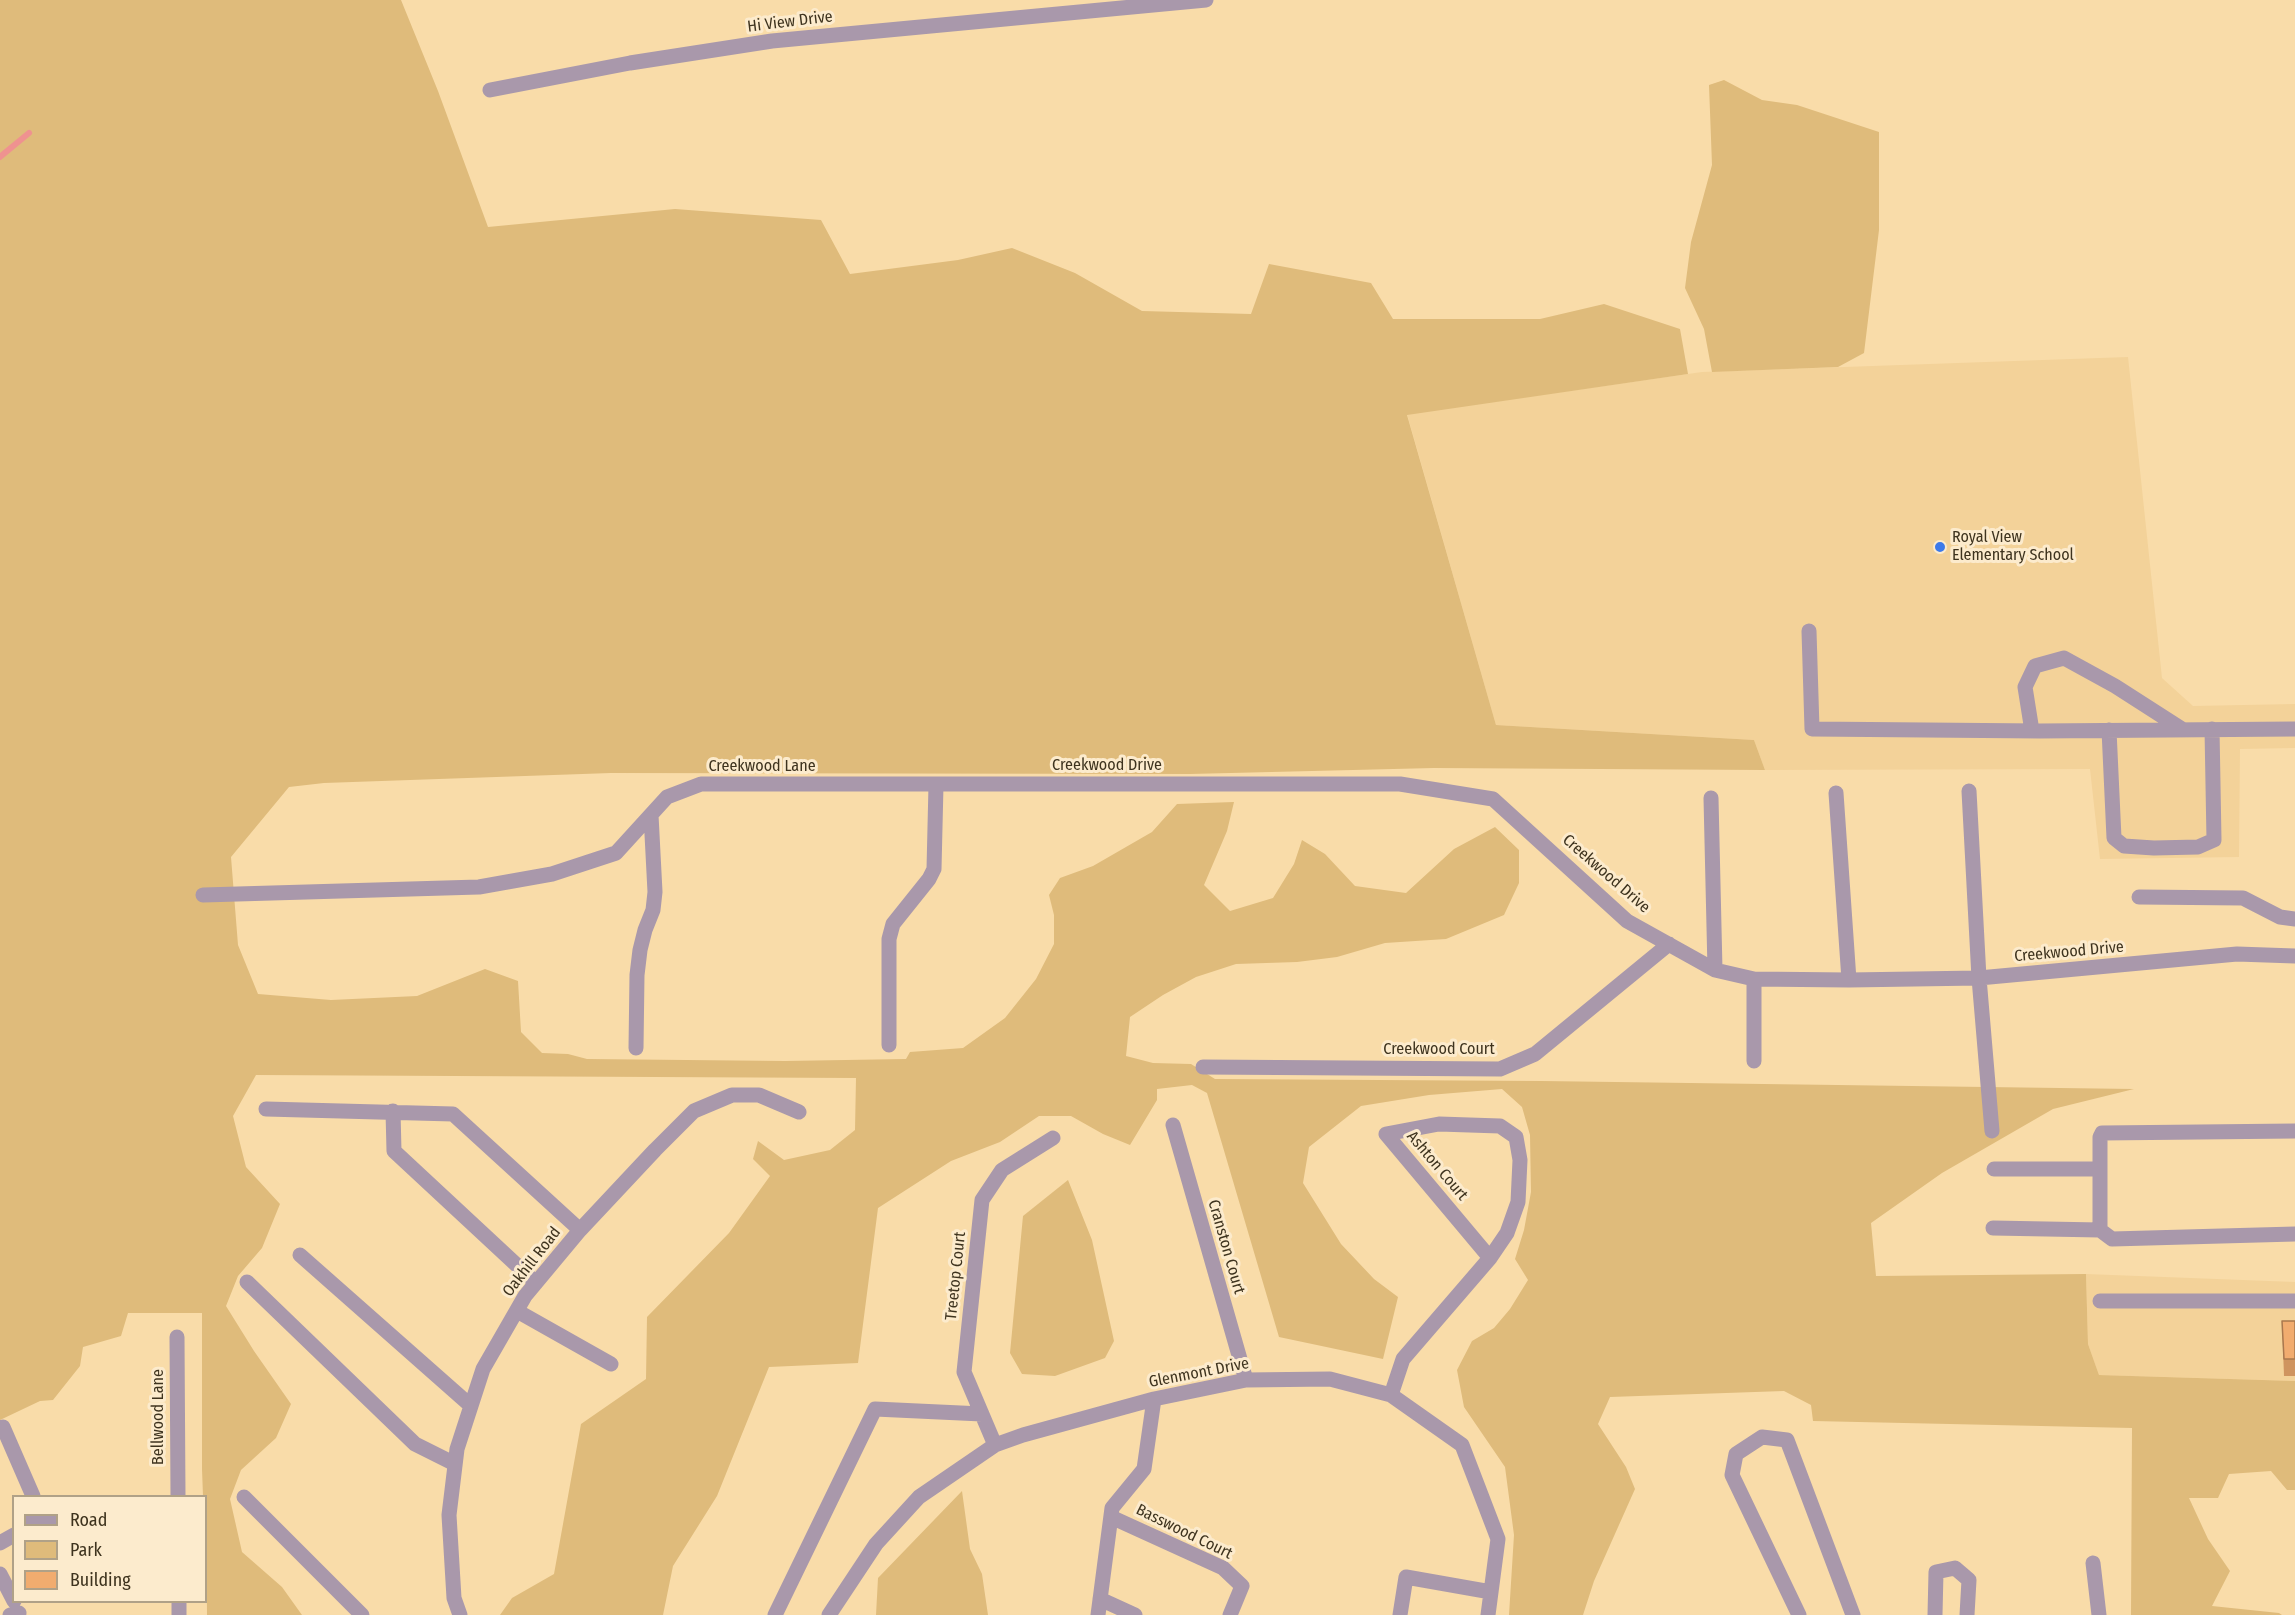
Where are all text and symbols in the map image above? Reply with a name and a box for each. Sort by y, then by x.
street label: Hi View Drive [746,7,834,37]
place label: Royal View Elementary School [1952,528,2074,566]
marker: Royal View Elementary School [1933,540,1947,554]
street label: Creekwood Drive [1052,756,1162,776]
street label: Creekwood Lane [708,757,816,777]
street label: Creekwood Drive [1558,831,1654,917]
street label: Creekwood Drive [2013,938,2125,966]
street label: Creekwood Court [1383,1040,1495,1060]
street label: Ashton Court [1402,1127,1472,1205]
street label: Cranston Court [1203,1198,1249,1296]
street label: Oakhill Road [499,1223,565,1301]
street label: Treetop Court [942,1231,970,1321]
street label: Glenmont Drive [1147,1354,1251,1392]
street label: Bellwood Lane [149,1369,169,1465]
legend [12,1495,207,1603]
street label: Basswood Court [1133,1500,1235,1564]
text: Road [70,1509,107,1531]
text: Park [70,1539,102,1561]
text: Building [70,1569,131,1591]

